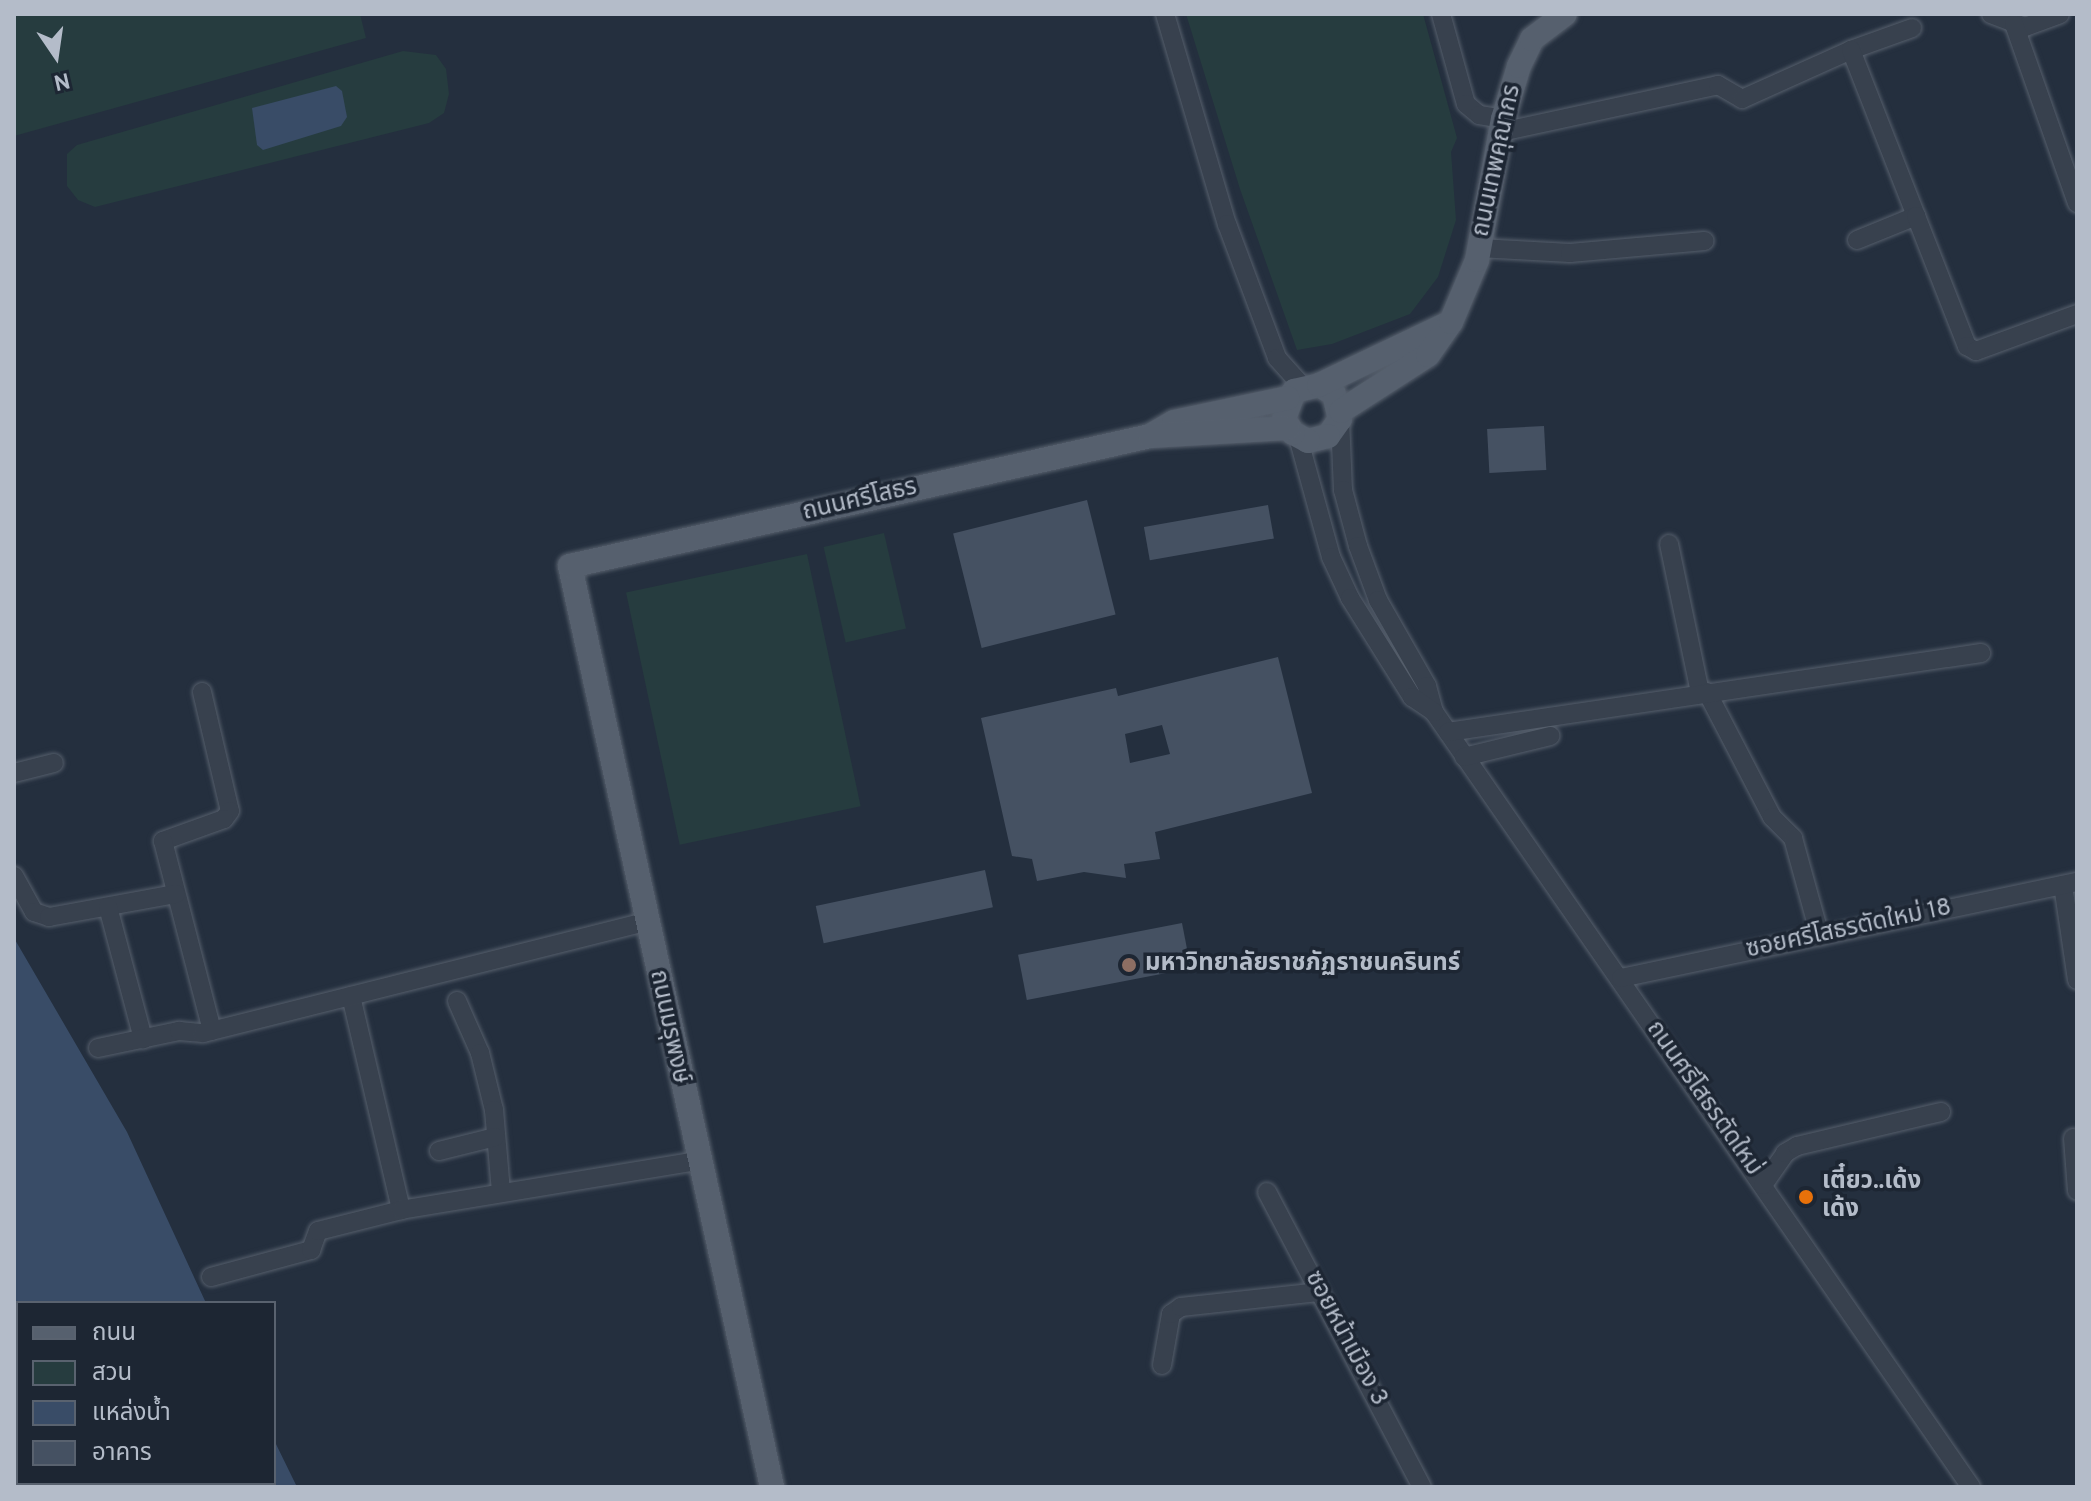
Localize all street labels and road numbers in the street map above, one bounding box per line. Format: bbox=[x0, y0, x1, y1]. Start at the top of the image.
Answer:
street label: ถนนเทพคุณากร bbox=[1468, 82, 1528, 240]
street label: ถนนศรีโสธร bbox=[800, 474, 920, 528]
street label: ซอยศรีโสธรตัดใหม่ 18 bbox=[1744, 894, 1954, 966]
street label: ถนนมรุพงษ์ bbox=[642, 968, 694, 1086]
street label: ถนนศรีโสธรตัดใหม่ bbox=[1639, 1016, 1767, 1182]
street label: ซอยหน้าเมือง 3 bbox=[1297, 1267, 1393, 1411]

